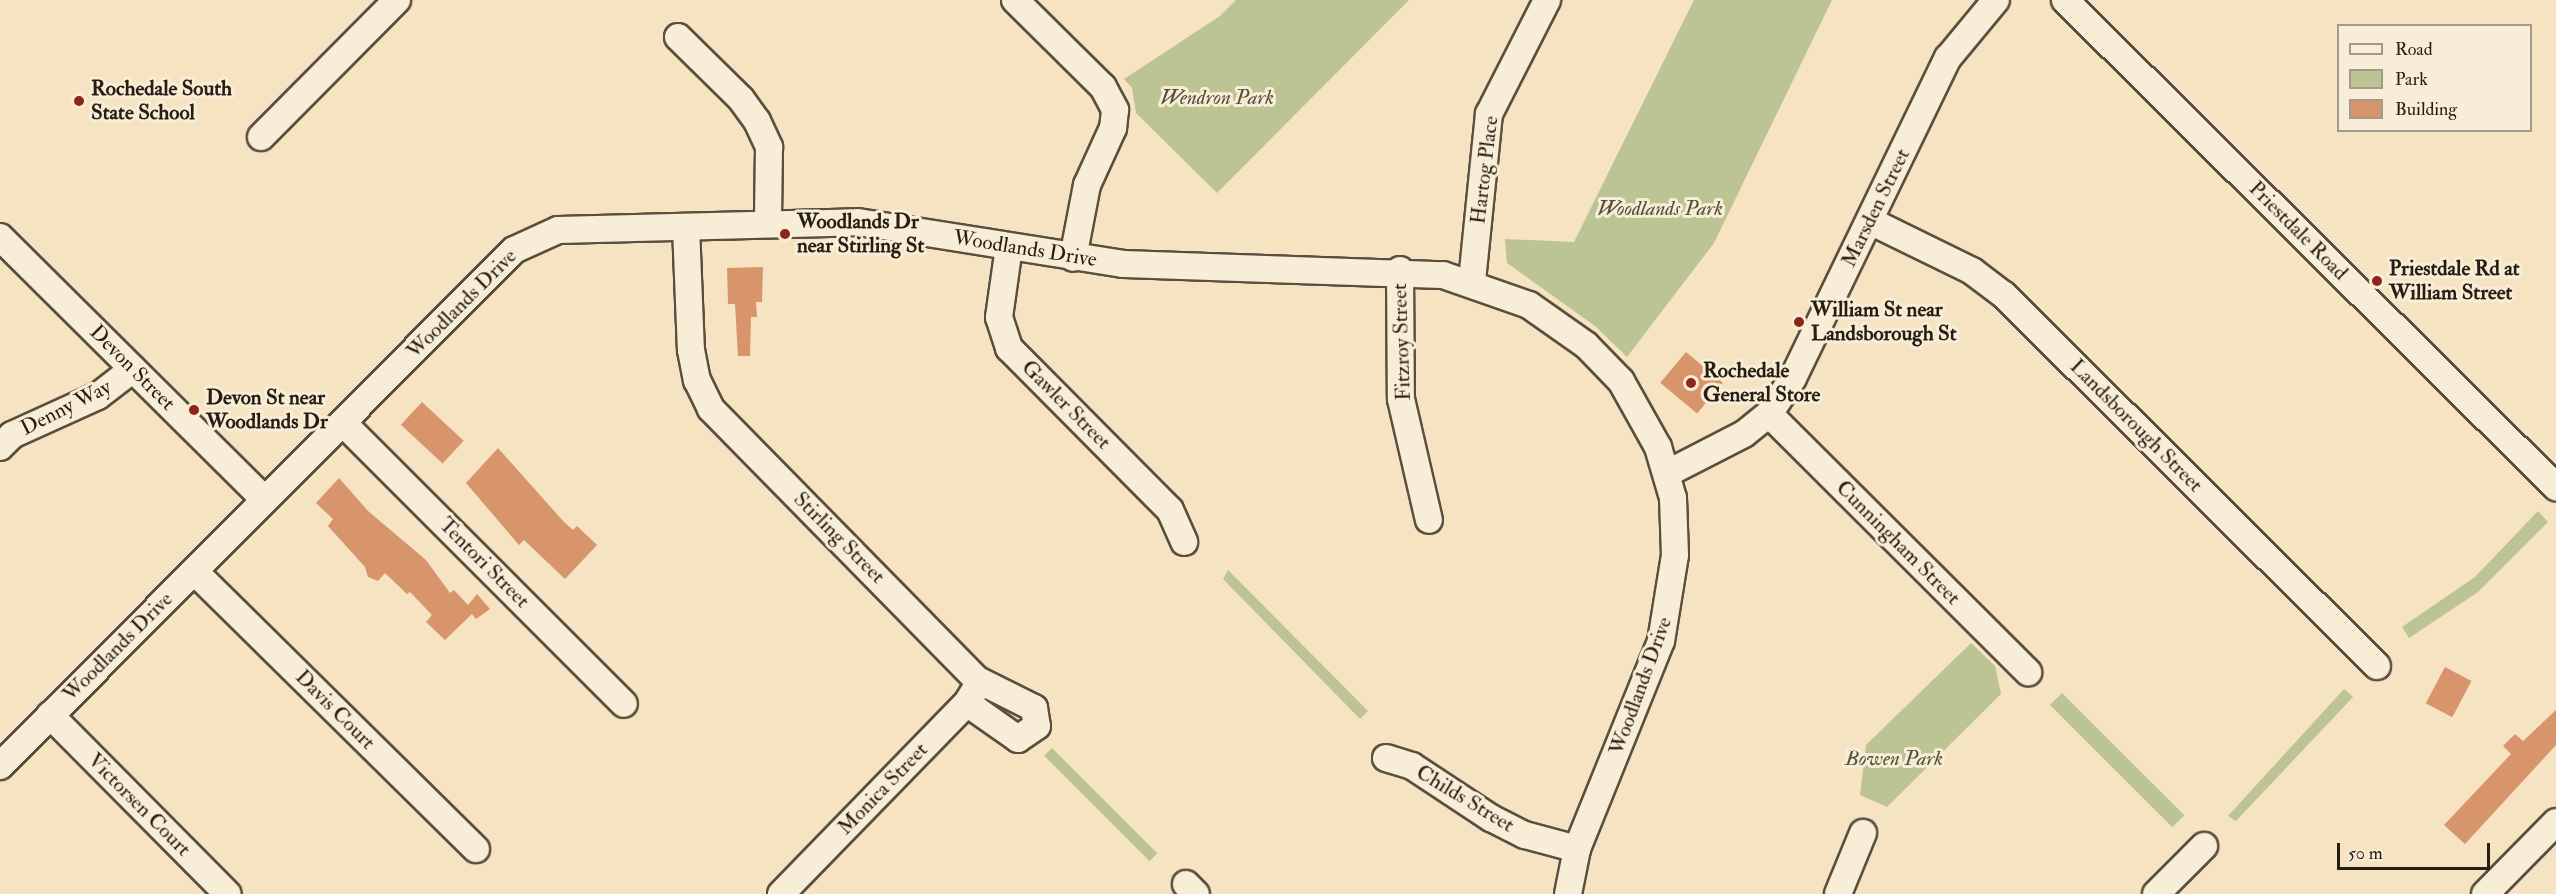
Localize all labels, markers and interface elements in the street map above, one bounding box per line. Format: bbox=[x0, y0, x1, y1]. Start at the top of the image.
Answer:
legend bbox=[2337, 24, 2532, 132]
text: Road bbox=[2395, 38, 2433, 61]
text: Park bbox=[2395, 68, 2428, 91]
place label: Rochedale South State School bbox=[91, 76, 232, 126]
park label: Wendron Park bbox=[1160, 85, 1274, 111]
marker: Rochedale South State School bbox=[72, 94, 86, 108]
text: Building bbox=[2395, 98, 2457, 121]
street label: Hartog Place bbox=[1466, 114, 1504, 226]
street label: Marsden Street bbox=[1836, 145, 1916, 271]
street label: Priestdale Road bbox=[2243, 176, 2353, 286]
park label: Woodlands Park bbox=[1597, 196, 1723, 222]
place label: Woodlands Dr near Stirling St bbox=[797, 209, 924, 259]
street label: Woodlands Drive bbox=[951, 225, 1099, 273]
marker: Woodlands Dr near Stirling St bbox=[778, 227, 792, 241]
street label: Woodlands Drive bbox=[402, 244, 522, 364]
place label: Priestdale Rd at William Street bbox=[2389, 256, 2520, 306]
marker: Priestdale Rd at William Street bbox=[2370, 274, 2384, 288]
street label: Fitzroy Street bbox=[1387, 283, 1417, 401]
place label: William St near Landsborough St bbox=[1811, 297, 1957, 347]
marker: William St near Landsborough St bbox=[1792, 315, 1806, 329]
street label: Devon Street bbox=[84, 320, 180, 416]
street label: Landsborough Street bbox=[2064, 354, 2208, 498]
street label: Gawler Street bbox=[1016, 355, 1116, 455]
place label: Rochedale General Store bbox=[1703, 358, 1820, 408]
street label: Denny Way bbox=[17, 374, 115, 442]
marker: Rochedale General Store bbox=[1684, 376, 1698, 390]
place label: Devon St near Woodlands Dr bbox=[206, 385, 328, 435]
marker: Devon St near Woodlands Dr bbox=[187, 403, 201, 417]
street label: Cunningham Street bbox=[1831, 476, 1965, 610]
street label: Stirling Street bbox=[788, 487, 890, 589]
street label: Tentori Street bbox=[433, 512, 535, 614]
street label: Woodlands Drive bbox=[58, 587, 178, 707]
street label: Woodlands Drive bbox=[1604, 614, 1678, 758]
street label: Davis Court bbox=[290, 665, 380, 755]
street label: Monica Street bbox=[833, 738, 933, 840]
park label: Bowen Park bbox=[1845, 746, 1943, 772]
street label: Victorsen Court bbox=[82, 748, 196, 862]
street label: Childs Street bbox=[1411, 760, 1519, 838]
scale bar bbox=[2340, 831, 2493, 869]
text: 50 m bbox=[2348, 842, 2383, 865]

